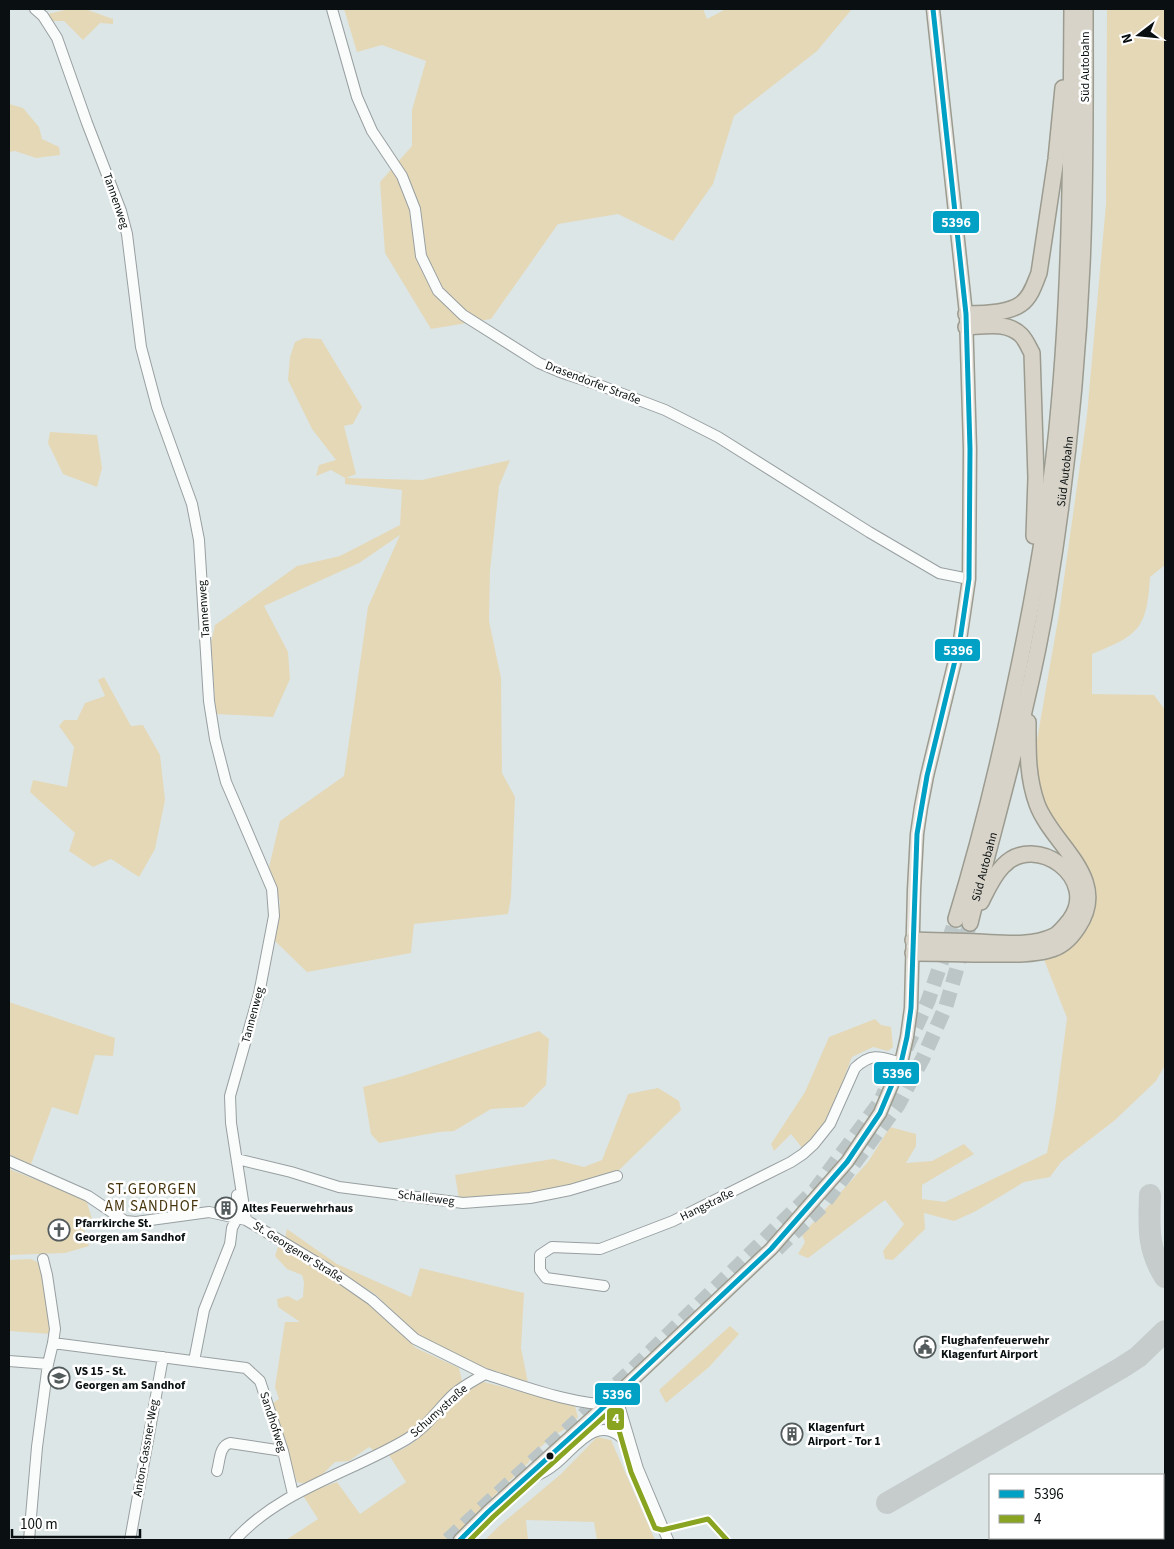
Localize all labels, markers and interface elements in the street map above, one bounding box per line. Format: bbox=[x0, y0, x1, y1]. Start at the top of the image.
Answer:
north arrow bbox=[1114, 10, 1164, 60]
text: N bbox=[1117, 31, 1138, 46]
street label: Süd Autobahn bbox=[1077, 32, 1094, 102]
street label: Tannenweg bbox=[99, 171, 133, 231]
line badge: 5396 bbox=[932, 210, 980, 234]
text: 5396 bbox=[941, 213, 971, 233]
street label: Drasendorfer Straße bbox=[543, 357, 643, 409]
street label: Süd Autobahn bbox=[1052, 435, 1078, 508]
street label: Tannenweg bbox=[194, 580, 214, 638]
line badge: 5396 bbox=[934, 638, 981, 662]
text: 5396 bbox=[943, 641, 973, 661]
street label: Süd Autobahn bbox=[967, 830, 1001, 903]
street label: Tannenweg bbox=[237, 985, 269, 1045]
line badge: 5396 bbox=[873, 1061, 920, 1085]
text: 5396 bbox=[882, 1064, 912, 1084]
district label: ST.GEORGEN AM SANDHOF bbox=[105, 1179, 199, 1217]
street label: Hangstraße bbox=[677, 1185, 737, 1225]
street label: Schalleweg bbox=[397, 1186, 455, 1210]
building icon: Altes Feuerwehrhaus bbox=[214, 1196, 238, 1220]
place label: Altes Feuerwehrhaus bbox=[241, 1200, 353, 1217]
place label: Pfarrkirche St. Georgen am Sandhof bbox=[75, 1215, 186, 1246]
street label: St. Georgener Straße bbox=[250, 1217, 346, 1287]
church icon: Pfarrkirche St. Georgen am Sandhof bbox=[47, 1218, 71, 1242]
place label: Flughafenfeuerwehr Klagenfurt Airport bbox=[941, 1332, 1050, 1363]
public building icon: Flughafenfeuerwehr Klagenfurt Airport bbox=[913, 1335, 937, 1359]
place label: VS 15 - St. Georgen am Sandhof bbox=[74, 1363, 186, 1394]
school or university icon: VS 15 - St. Georgen am Sandhof bbox=[47, 1366, 71, 1390]
street label: Schumystraße bbox=[407, 1381, 472, 1441]
line badge: 5396 bbox=[594, 1382, 641, 1406]
text: 5396 bbox=[602, 1385, 632, 1405]
street label: Sandhofweg bbox=[255, 1390, 291, 1454]
street label: Anton-Gassner-Weg bbox=[129, 1398, 163, 1498]
line badge: 4 bbox=[606, 1407, 625, 1431]
text: 4 bbox=[612, 1409, 620, 1429]
place label: Klagenfurt Airport - Tor 1 bbox=[807, 1419, 881, 1450]
building icon: Klagenfurt Airport - Tor 1 bbox=[780, 1422, 804, 1446]
unlabelled marker bbox=[545, 1451, 555, 1461]
legend bbox=[989, 1474, 1164, 1539]
text: 5396 bbox=[1034, 1484, 1064, 1505]
scale bar bbox=[12, 1506, 140, 1538]
text: 4 bbox=[1034, 1509, 1042, 1530]
text: 100 m bbox=[20, 1514, 58, 1535]

